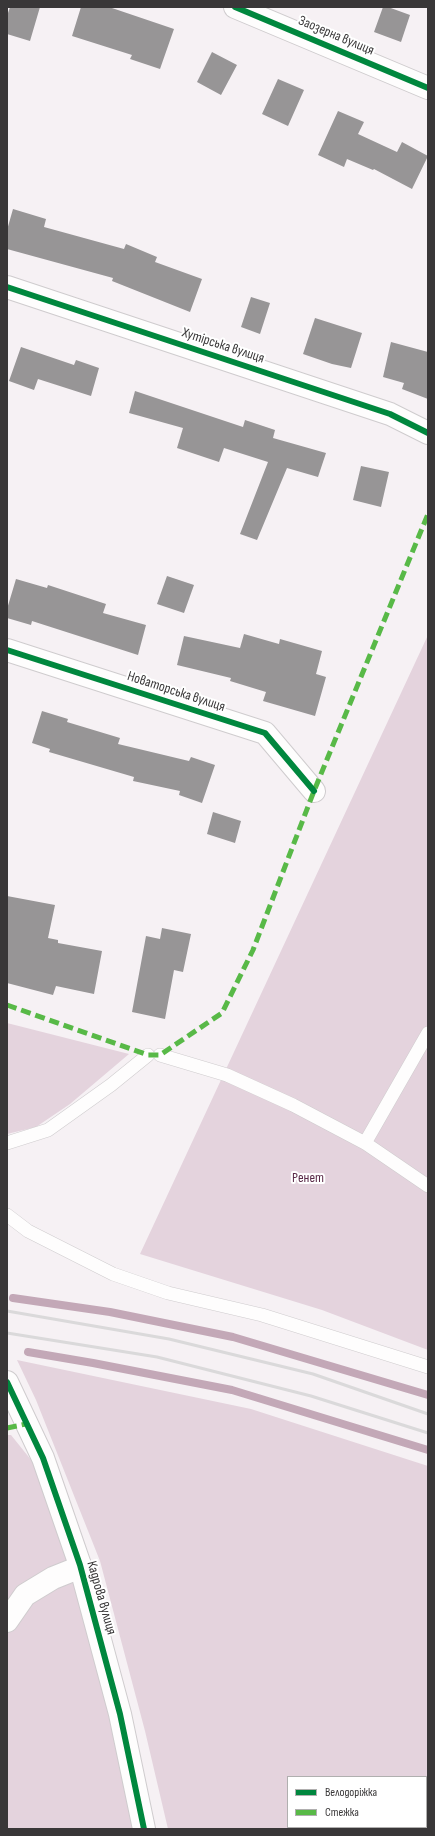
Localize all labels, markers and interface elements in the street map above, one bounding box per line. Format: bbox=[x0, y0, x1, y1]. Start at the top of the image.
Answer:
street label: Заозерна вулиця bbox=[296, 13, 376, 59]
street label: Хутірська вулиця bbox=[180, 325, 266, 367]
street label: Новаторська вулиця bbox=[125, 668, 227, 716]
park label: Ренет bbox=[292, 1170, 324, 1186]
street label: Кадрова вулиця bbox=[82, 1559, 120, 1637]
legend bbox=[287, 1776, 427, 1828]
text: Велодоріжка bbox=[325, 1785, 377, 1800]
text: Стежка bbox=[325, 1805, 359, 1820]

